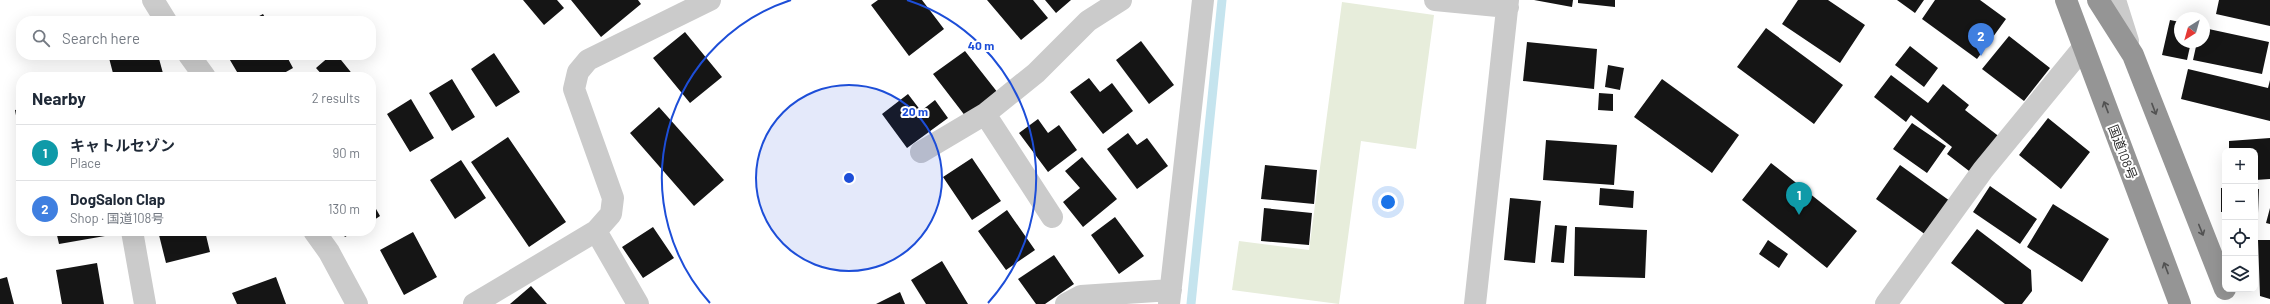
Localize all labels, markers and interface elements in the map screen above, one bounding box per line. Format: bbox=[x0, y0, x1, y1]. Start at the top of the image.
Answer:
north arrow bbox=[2174, 12, 2210, 48]
search box bbox=[16, 16, 376, 60]
pin: 2 bbox=[1968, 23, 1994, 56]
icon: search bbox=[30, 27, 52, 49]
text: Search here bbox=[62, 29, 140, 47]
text: 40 m bbox=[968, 38, 994, 52]
text: Nearby bbox=[32, 88, 86, 108]
text: 2 results bbox=[312, 90, 360, 106]
one-way arrow bbox=[2101, 101, 2109, 113]
one-way arrow bbox=[2150, 102, 2158, 114]
text: 20 m bbox=[902, 104, 928, 118]
street label: 国道108号 bbox=[2105, 122, 2141, 182]
text: キャトルセゾン bbox=[70, 136, 175, 154]
text: 1 bbox=[43, 145, 47, 161]
text: 90 m bbox=[333, 145, 360, 161]
map controls bbox=[2222, 148, 2258, 292]
button: + bbox=[2222, 148, 2258, 184]
text: Place bbox=[70, 155, 101, 171]
centre of rings bbox=[842, 171, 856, 185]
pin: 1 bbox=[1786, 182, 1812, 215]
button: − bbox=[2222, 184, 2258, 220]
text: DogSalon Clap bbox=[70, 190, 165, 208]
your location bbox=[1378, 192, 1398, 212]
text: 2 bbox=[41, 201, 49, 217]
text: 130 m bbox=[328, 201, 360, 217]
text: Shop · 国道108号 bbox=[70, 210, 164, 226]
button: locate bbox=[2222, 220, 2258, 256]
one-way arrow bbox=[2198, 223, 2205, 235]
button: layers bbox=[2222, 256, 2258, 292]
one-way arrow bbox=[2162, 262, 2170, 274]

